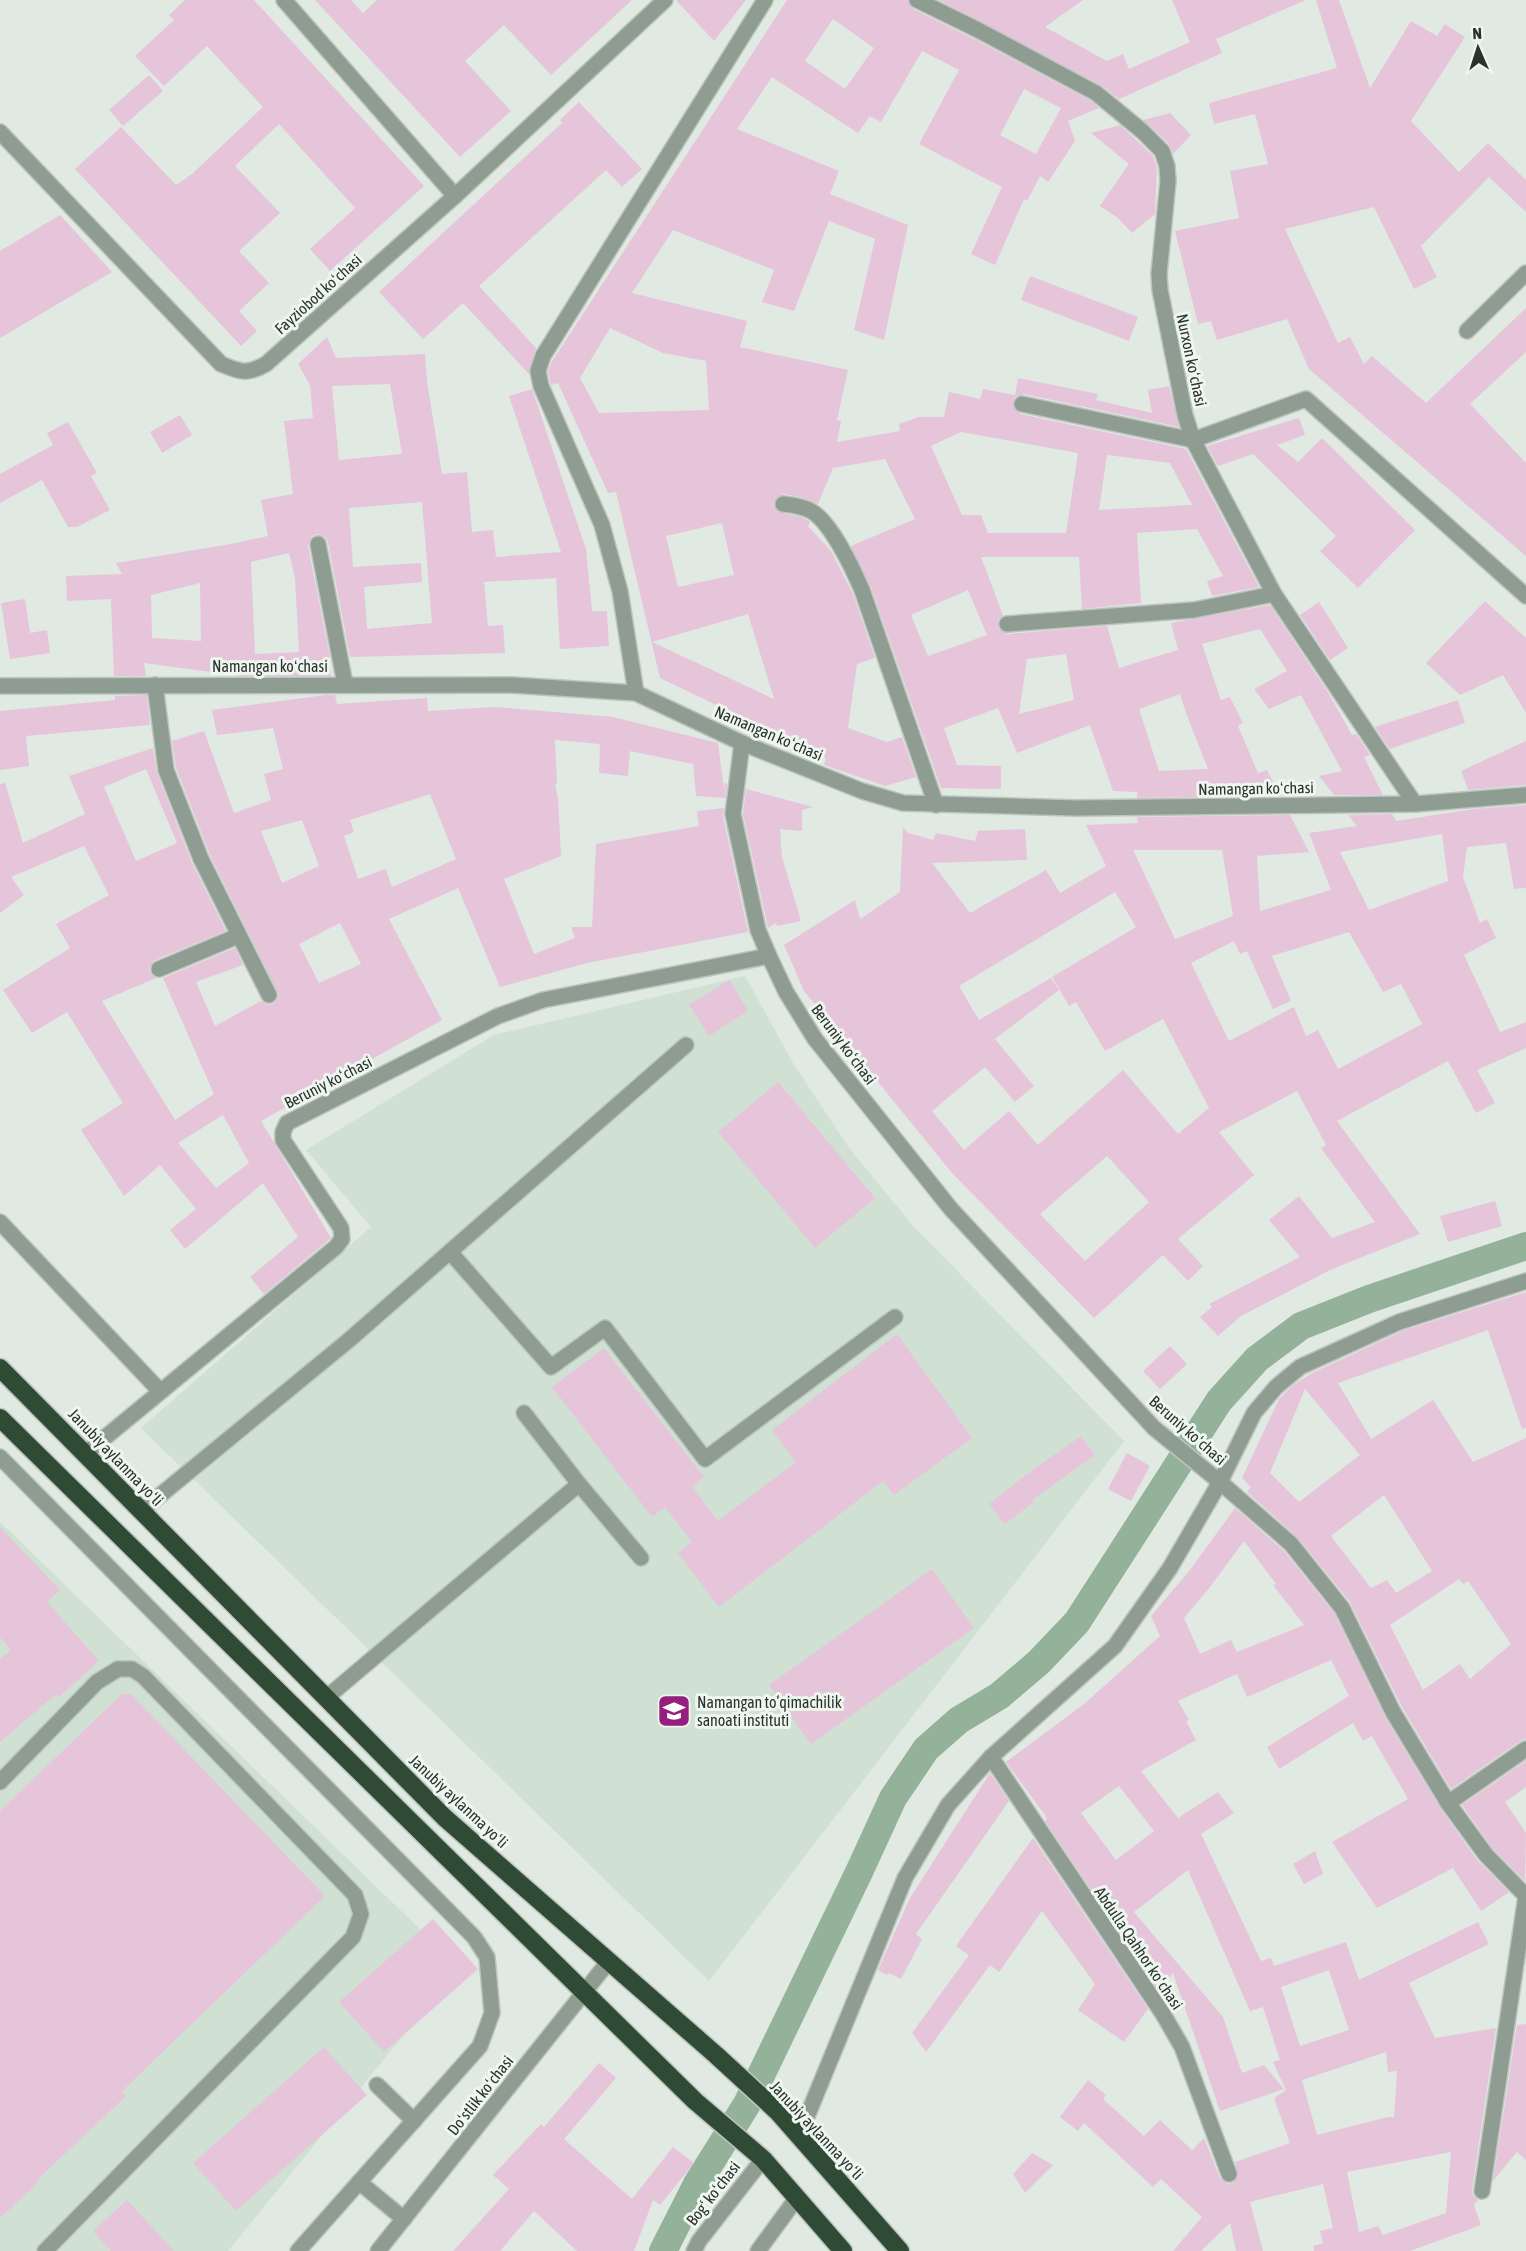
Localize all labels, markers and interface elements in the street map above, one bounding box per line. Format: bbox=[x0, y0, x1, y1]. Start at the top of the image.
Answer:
north arrow bbox=[1448, 18, 1508, 78]
text: N bbox=[1472, 24, 1482, 42]
street label: Fayziobod koʻchasi bbox=[271, 250, 366, 338]
street label: Nurxon koʻchasi bbox=[1173, 312, 1211, 408]
street label: Namangan koʻchasi bbox=[212, 657, 328, 676]
street label: Namangan koʻchasi bbox=[712, 702, 826, 765]
street label: Namangan koʻchasi bbox=[1198, 778, 1314, 799]
street label: Beruniy koʻchasi bbox=[807, 1000, 880, 1088]
street label: Beruniy koʻchasi bbox=[281, 1052, 375, 1113]
street label: Beruniy koʻchasi bbox=[1145, 1392, 1230, 1469]
street label: Janubiy aylanma yoʻli bbox=[64, 1405, 167, 1510]
school or university icon: Namangan to‘qimachilik sanoati instituti bbox=[656, 1693, 692, 1729]
place label: Namangan to‘qimachilik sanoati instituti bbox=[697, 1693, 842, 1729]
street label: Janubiy aylanma yoʻli bbox=[405, 1751, 512, 1852]
street label: Abdulla Qahhor koʻchasi bbox=[1091, 1883, 1187, 2013]
street label: Doʻstlik koʻchasi bbox=[443, 2052, 517, 2138]
street label: Janubiy aylanma yoʻli bbox=[766, 2077, 867, 2184]
street label: Bogʻ koʻchasi bbox=[683, 2158, 744, 2229]

